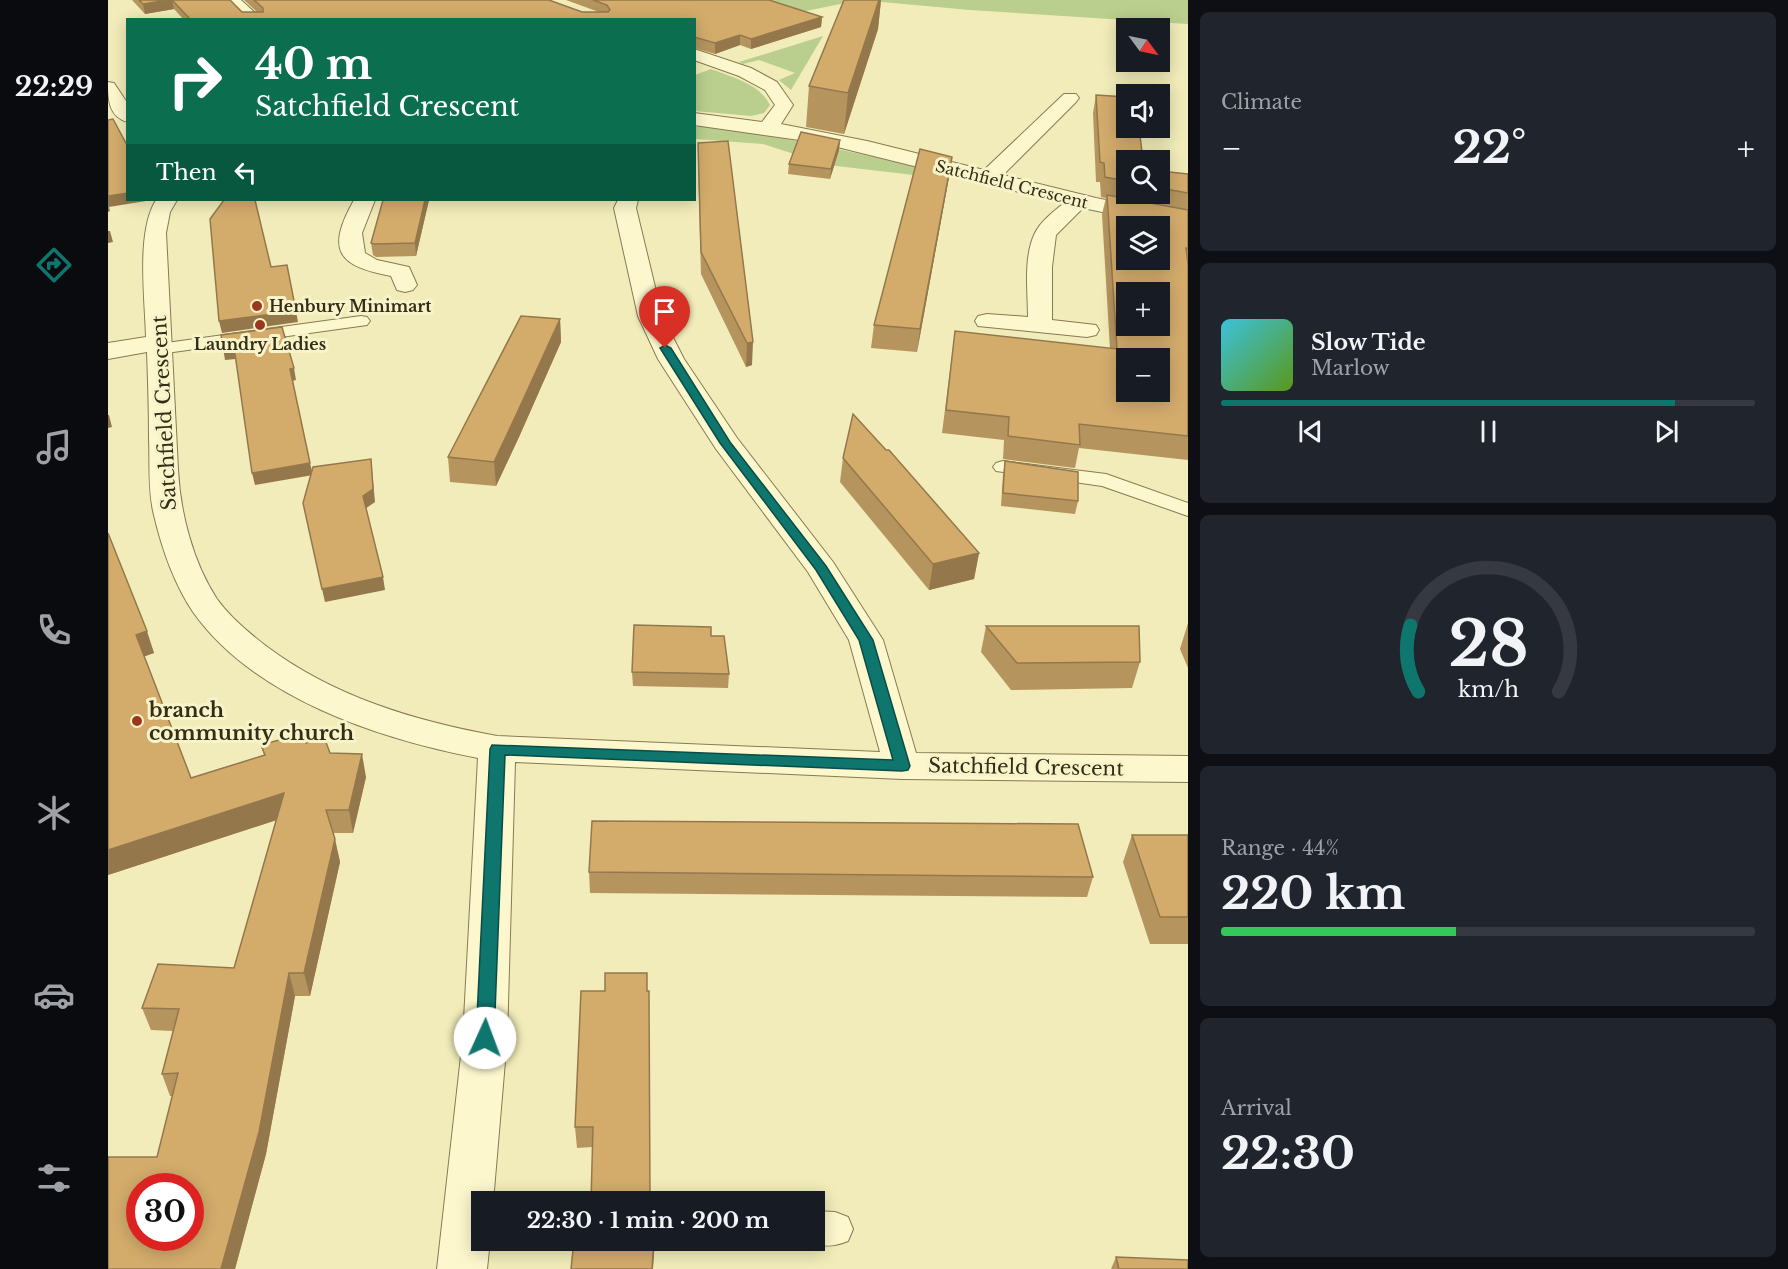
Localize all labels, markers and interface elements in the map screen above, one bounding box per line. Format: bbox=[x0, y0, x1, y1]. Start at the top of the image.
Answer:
north arrow bbox=[1116, 18, 1170, 72]
map controls bbox=[1116, 18, 1170, 402]
text: 40 m bbox=[255, 38, 372, 90]
icon: right bbox=[156, 42, 234, 120]
text: 22:29 bbox=[15, 70, 93, 103]
button: sound bbox=[1116, 84, 1170, 138]
text: Satchfield Crescent bbox=[255, 90, 519, 123]
text: Climate bbox=[1221, 90, 1302, 114]
text: 22° bbox=[1453, 119, 1526, 175]
text: − bbox=[1221, 128, 1242, 169]
text: + bbox=[1737, 128, 1755, 169]
button: search bbox=[1116, 150, 1170, 204]
street label: Satchfield Crescent bbox=[934, 155, 1090, 213]
icon: left bbox=[229, 156, 262, 189]
text: Then bbox=[156, 159, 217, 186]
button: layers bbox=[1116, 216, 1170, 270]
icon: directions bbox=[33, 244, 75, 286]
button: + bbox=[1116, 282, 1170, 336]
pin bbox=[639, 286, 690, 348]
icon: arrive bbox=[648, 295, 681, 328]
place label: Henbury Minimart bbox=[269, 296, 432, 316]
marker: Henbury Minimart bbox=[250, 299, 264, 313]
street label: Satchfield Crescent bbox=[147, 314, 181, 511]
marker: Laundry Ladies bbox=[253, 318, 267, 332]
text: Slow Tide bbox=[1311, 329, 1426, 356]
place label: Laundry Ladies bbox=[194, 334, 326, 354]
button: − bbox=[1116, 348, 1170, 402]
text: Marlow bbox=[1311, 356, 1390, 380]
icon: previous bbox=[1294, 415, 1327, 448]
icon: pause bbox=[1472, 415, 1505, 448]
icon: next bbox=[1650, 415, 1683, 448]
icon: music bbox=[33, 426, 75, 468]
text: 28 bbox=[1448, 605, 1528, 683]
icon: phone bbox=[33, 609, 75, 651]
text: km/h bbox=[1458, 676, 1519, 703]
place label: branch community church bbox=[148, 698, 355, 745]
marker: branch community church bbox=[130, 714, 144, 728]
street label: Satchfield Crescent bbox=[928, 753, 1124, 781]
icon: climate bbox=[33, 792, 75, 834]
text: Range · 44% bbox=[1221, 836, 1339, 860]
text: 220 km bbox=[1221, 865, 1405, 921]
icon: car bbox=[33, 974, 75, 1016]
position arrow bbox=[453, 1006, 517, 1070]
text: Arrival bbox=[1221, 1096, 1292, 1120]
text: 22:30 bbox=[1221, 1125, 1355, 1181]
icon: filters bbox=[33, 1157, 75, 1199]
speed limit sign: 30 bbox=[126, 1173, 204, 1251]
text: 22:30 · 1 min · 200 m bbox=[527, 1207, 769, 1234]

